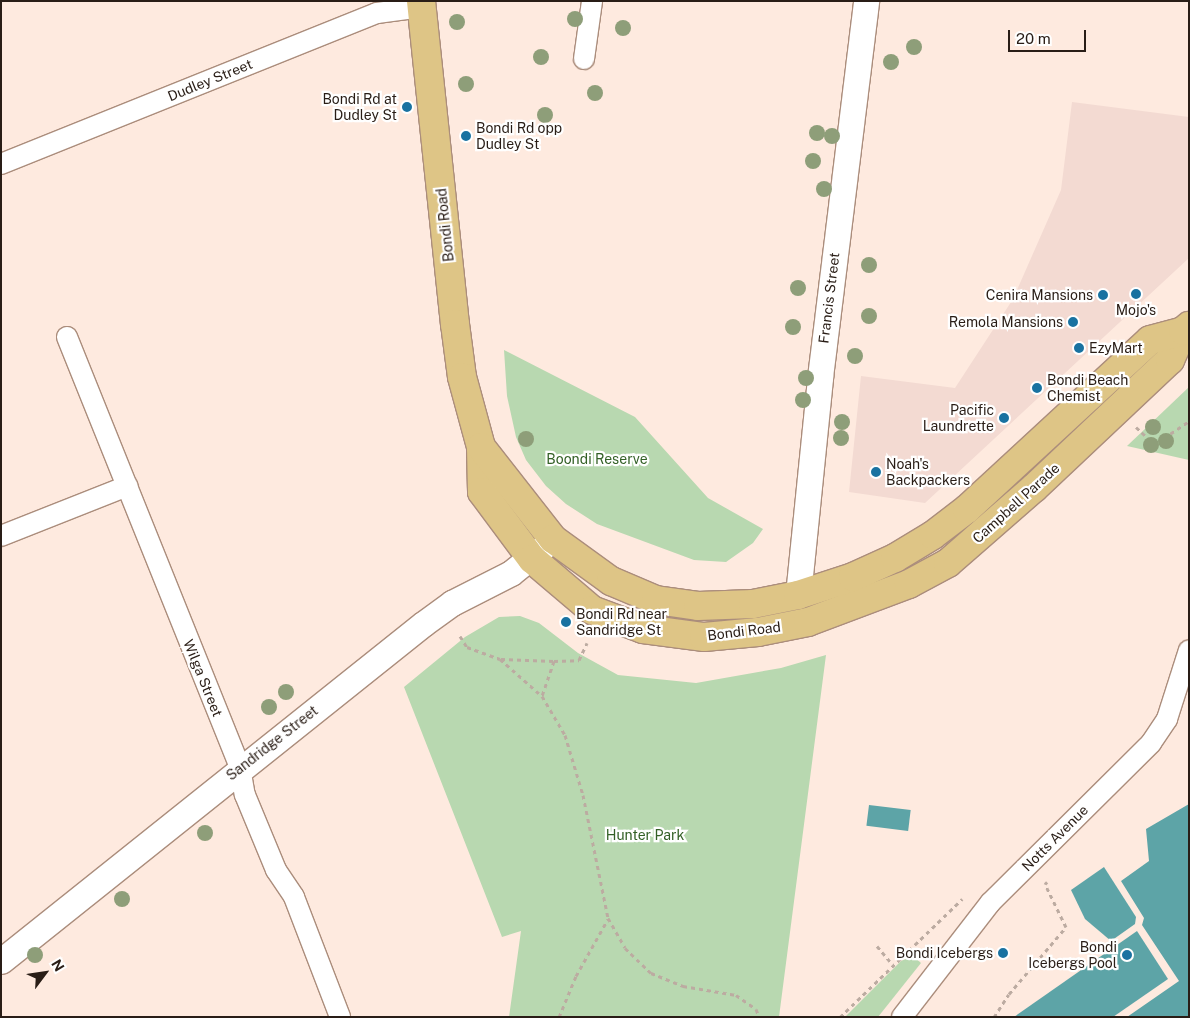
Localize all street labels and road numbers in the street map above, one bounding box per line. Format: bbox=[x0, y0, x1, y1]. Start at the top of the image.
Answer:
street label: Dudley Street bbox=[165, 55, 255, 105]
street label: Bondi Road bbox=[433, 187, 457, 263]
street label: Francis Street bbox=[815, 251, 843, 345]
street label: Campbell Parade bbox=[969, 459, 1063, 547]
street label: Bondi Road bbox=[706, 618, 782, 644]
street label: Wilga Street bbox=[180, 637, 226, 719]
street label: Sandridge Street bbox=[223, 702, 321, 784]
street label: Notts Avenue bbox=[1018, 801, 1092, 875]

